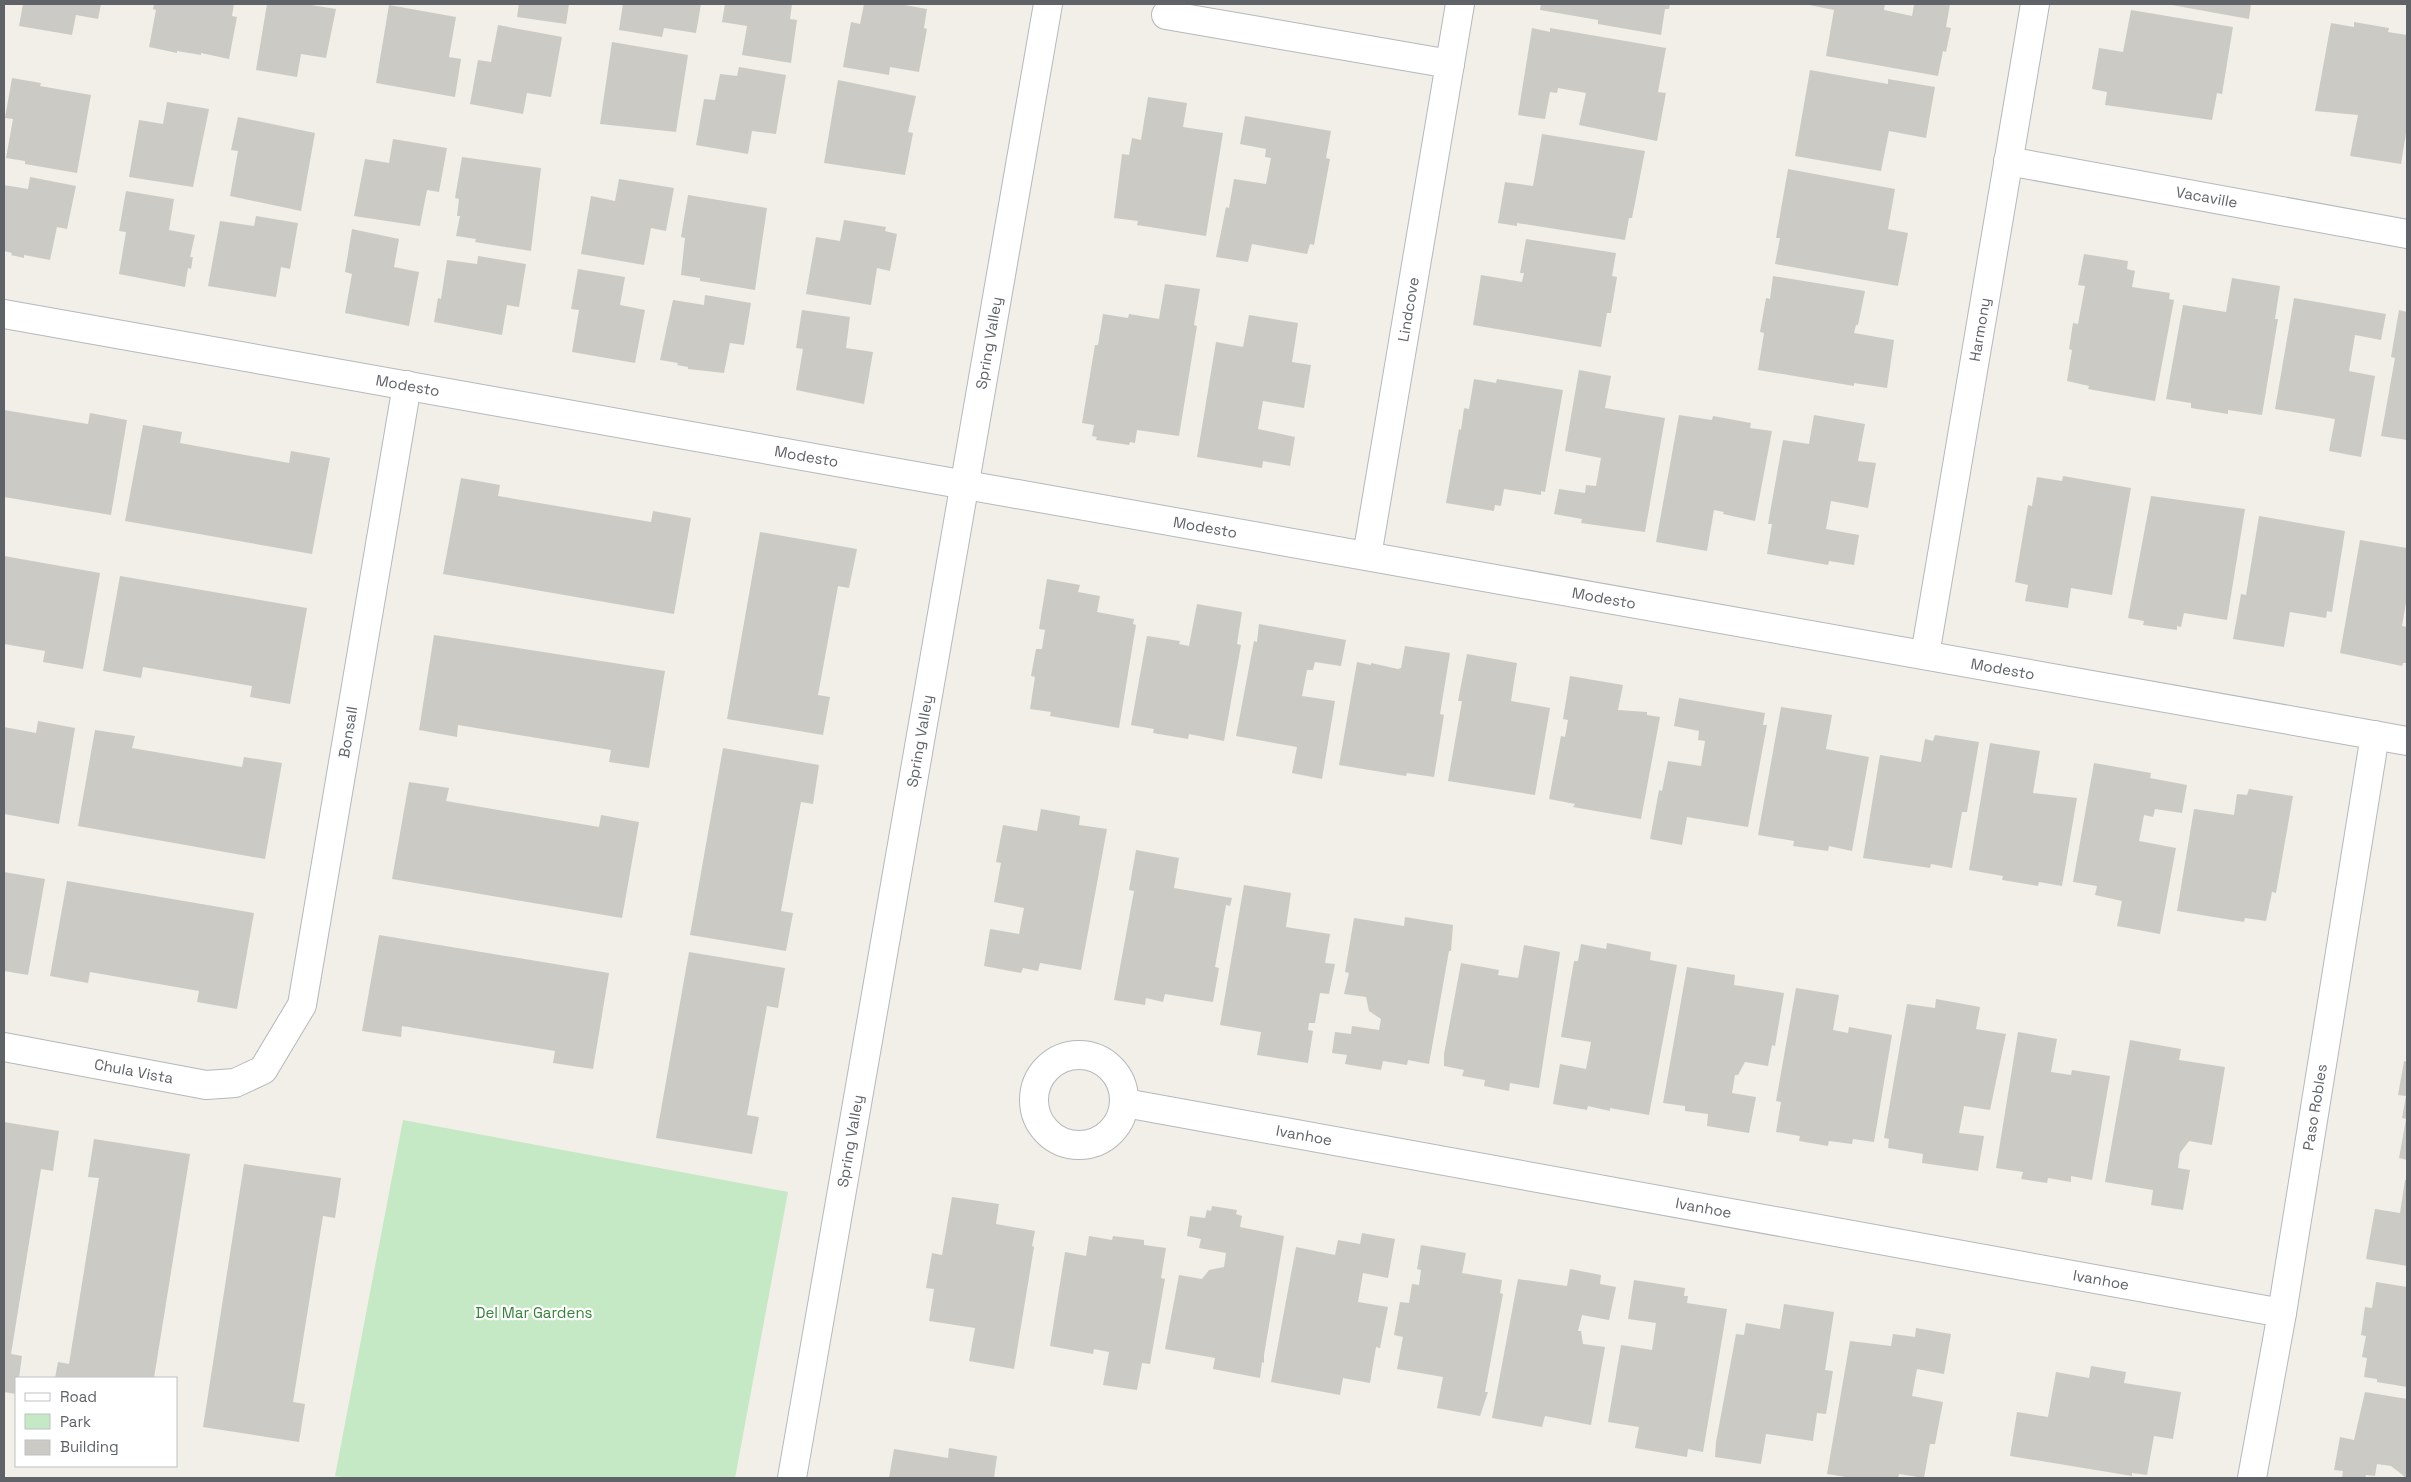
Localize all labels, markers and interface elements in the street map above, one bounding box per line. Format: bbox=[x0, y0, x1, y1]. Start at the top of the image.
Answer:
street label: Vacaville bbox=[2174, 182, 2239, 212]
street label: Lindcove bbox=[1393, 275, 1423, 343]
street label: Spring Valley bbox=[971, 295, 1006, 391]
street label: Harmony bbox=[1965, 296, 1994, 363]
street label: Modesto bbox=[374, 370, 441, 400]
street label: Modesto bbox=[773, 441, 840, 471]
street label: Modesto bbox=[1172, 512, 1239, 542]
street label: Modesto bbox=[1571, 583, 1637, 613]
street label: Modesto bbox=[1969, 654, 2036, 684]
street label: Spring Valley bbox=[902, 693, 937, 789]
street label: Bonsall bbox=[334, 705, 361, 759]
street label: Chula Vista bbox=[93, 1054, 175, 1088]
street label: Paso Robles bbox=[2298, 1063, 2331, 1152]
street label: Spring Valley bbox=[833, 1093, 867, 1189]
street label: Ivanhoe bbox=[1275, 1121, 1334, 1149]
street label: Ivanhoe bbox=[1674, 1193, 1733, 1222]
street label: Ivanhoe bbox=[2072, 1265, 2131, 1294]
park label: Del Mar Gardens bbox=[475, 1303, 593, 1322]
legend bbox=[15, 1377, 178, 1467]
text: Road bbox=[60, 1387, 97, 1406]
text: Park bbox=[60, 1412, 91, 1431]
text: Building bbox=[60, 1437, 119, 1456]

